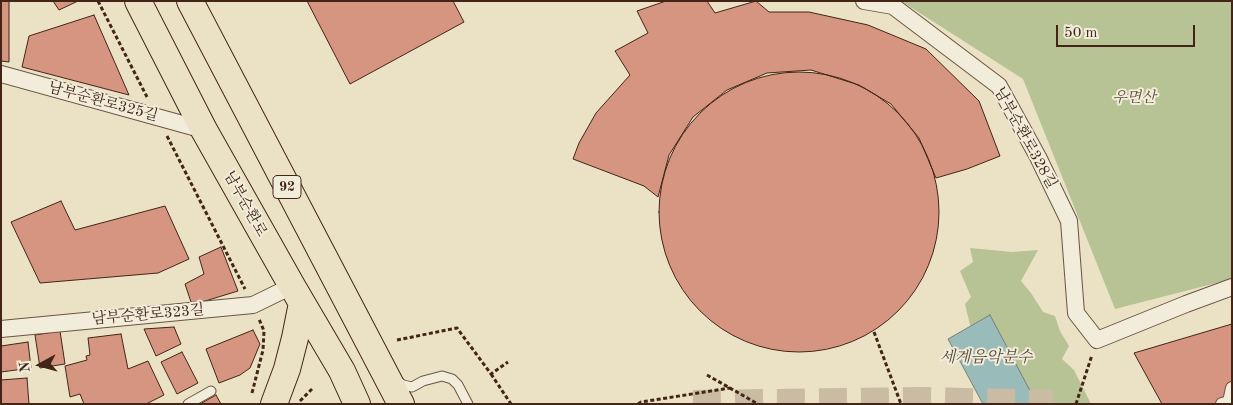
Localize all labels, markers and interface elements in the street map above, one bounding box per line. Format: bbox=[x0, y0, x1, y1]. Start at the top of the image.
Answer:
scale bar bbox=[1058, 15, 1197, 47]
text: 50 m bbox=[1064, 26, 1098, 41]
street label: 남부순환로325길 bbox=[46, 79, 160, 125]
street label: 남부순환로328길 bbox=[990, 84, 1060, 192]
park label: 우면산 bbox=[1112, 89, 1156, 107]
street label: 남부순환로 bbox=[220, 168, 270, 240]
road number: 92 bbox=[273, 176, 301, 198]
street label: 남부순환로323길 bbox=[91, 301, 205, 329]
north arrow bbox=[15, 340, 65, 390]
water label: 세계음악분수 bbox=[940, 348, 1032, 368]
text: N bbox=[18, 361, 33, 373]

